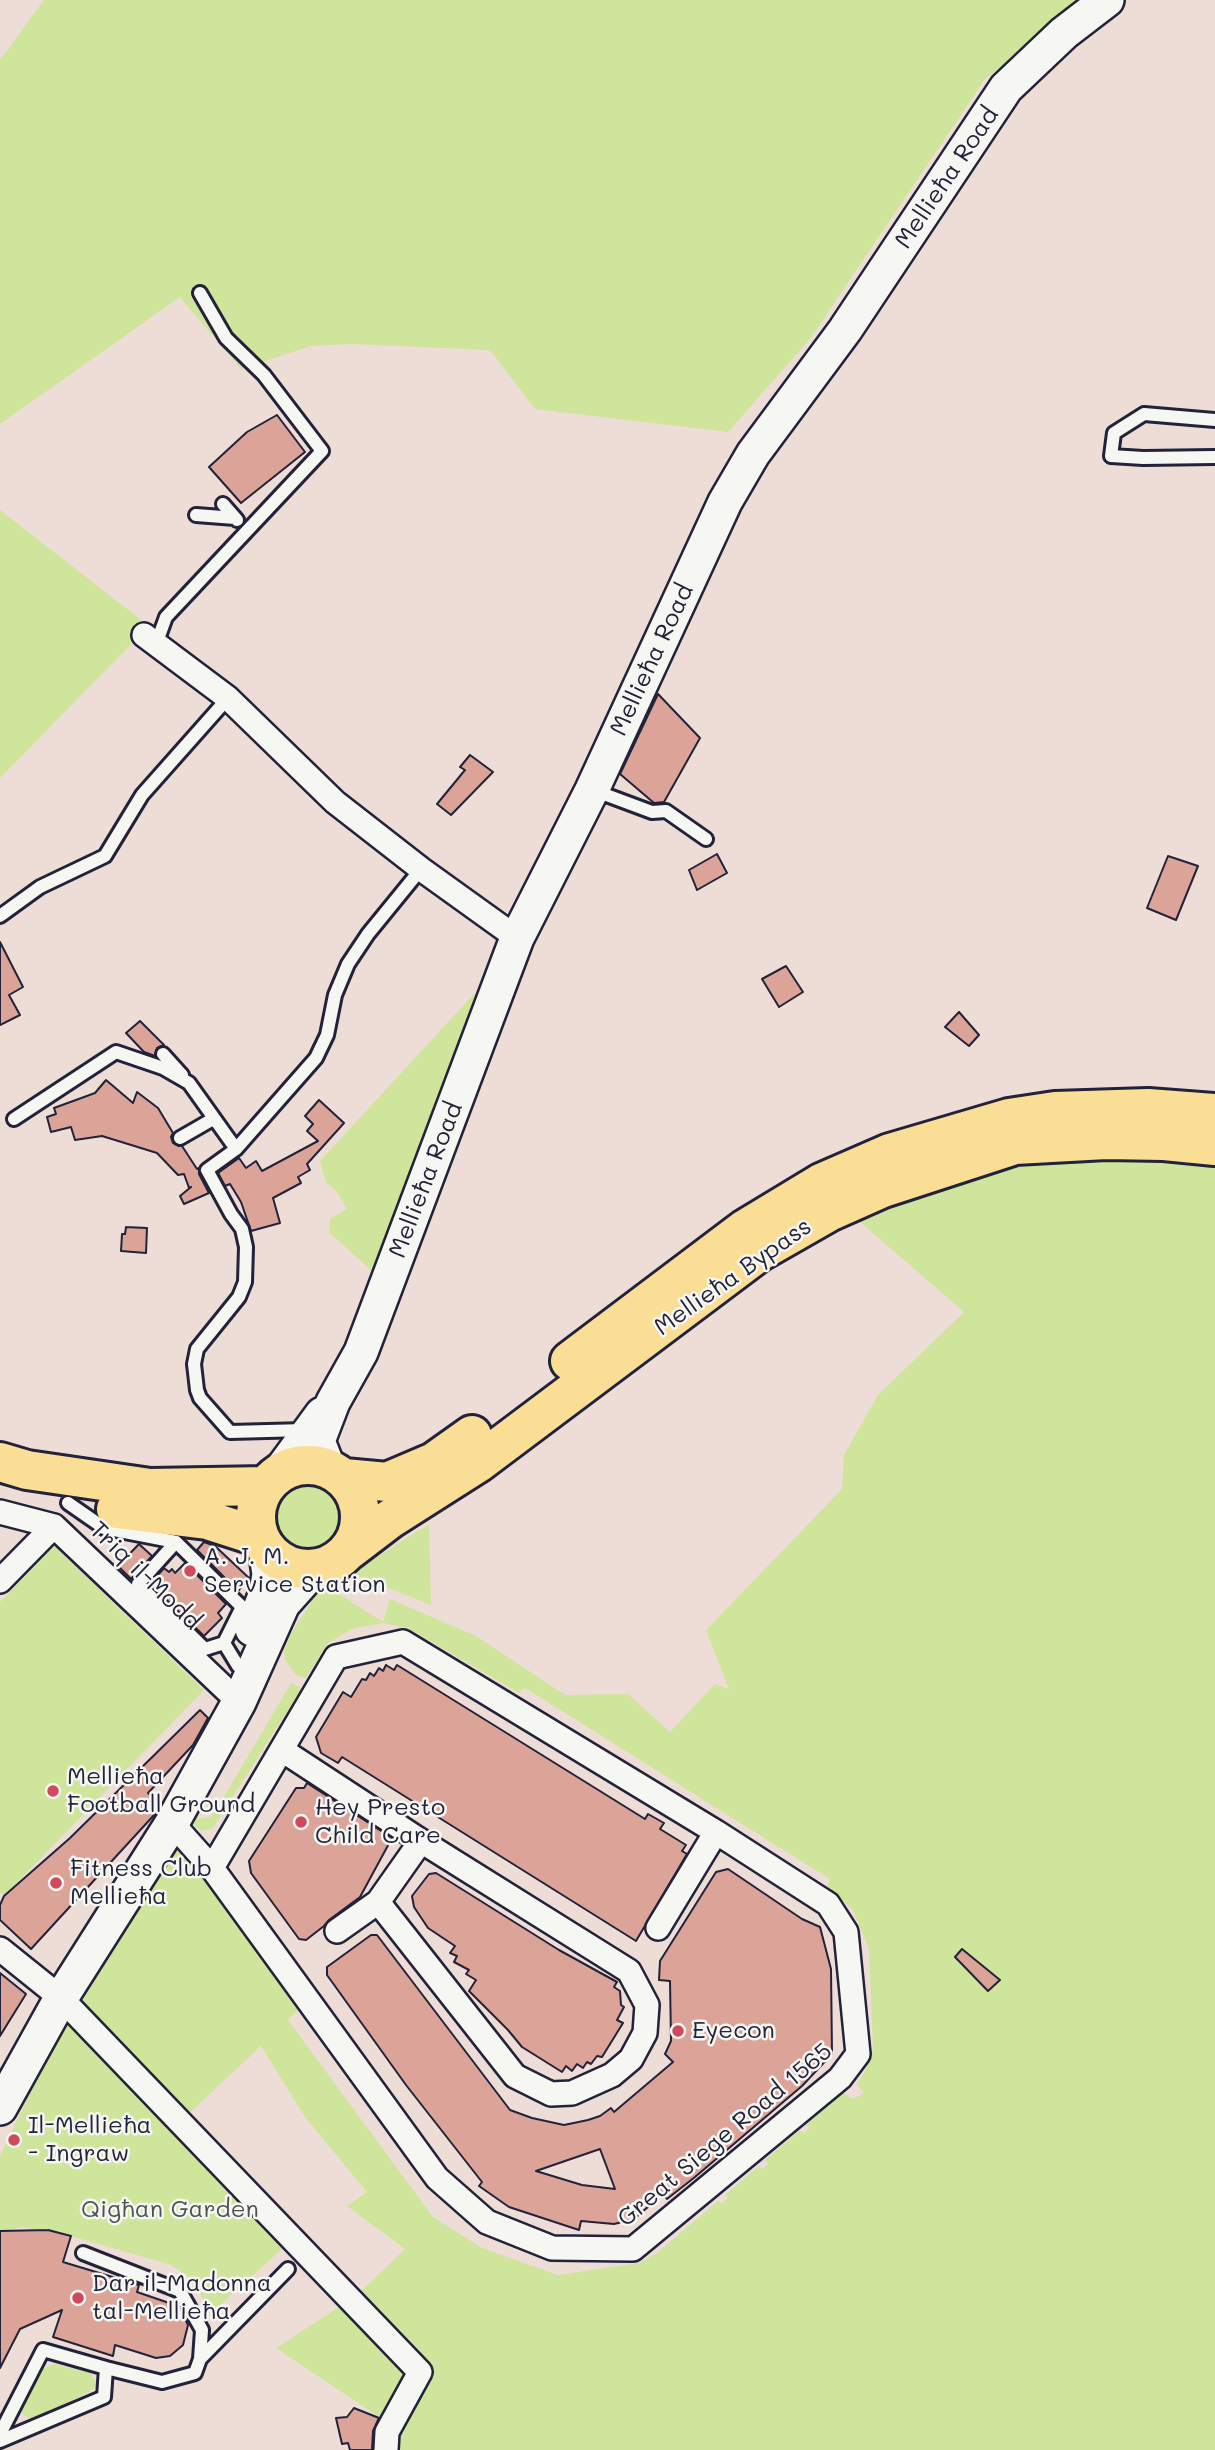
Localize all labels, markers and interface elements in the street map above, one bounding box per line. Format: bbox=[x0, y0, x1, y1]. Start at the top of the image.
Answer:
street label: Mellieħa Road bbox=[889, 102, 1005, 254]
street label: Mellieħa Road bbox=[604, 579, 700, 741]
street label: Mellieħa Road bbox=[383, 1098, 469, 1262]
street label: Mellieħa Bypass bbox=[649, 1212, 817, 1342]
street label: Triq il-Modd bbox=[84, 1516, 206, 1636]
place label: A. J. M. Service Station bbox=[204, 1543, 386, 1599]
marker: A. J. M. Service Station bbox=[182, 1563, 198, 1579]
place label: Mellieħa Football Ground bbox=[67, 1763, 255, 1819]
marker: Mellieħa Football Ground bbox=[45, 1783, 61, 1799]
place label: Hey Presto Child Care bbox=[315, 1794, 445, 1850]
marker: Hey Presto Child Care bbox=[293, 1814, 309, 1830]
place label: Fitness Club Mellieħa bbox=[70, 1855, 212, 1911]
marker: Fitness Club Mellieħa bbox=[48, 1875, 64, 1891]
place label: Eyecon bbox=[692, 2017, 775, 2045]
marker: Eyecon bbox=[670, 2023, 686, 2039]
street label: Great Siege Road 1565 bbox=[612, 2037, 838, 2233]
place label: Il-Mellieħa - Ingraw bbox=[28, 2112, 152, 2168]
marker: Il-Mellieħa - Ingraw bbox=[6, 2132, 22, 2148]
park label: Qigħan Garden bbox=[81, 2196, 259, 2224]
place label: Dar il-Madonna tal-Mellieħa bbox=[92, 2270, 272, 2326]
marker: Dar il-Madonna tal-Mellieħa bbox=[70, 2290, 86, 2306]

